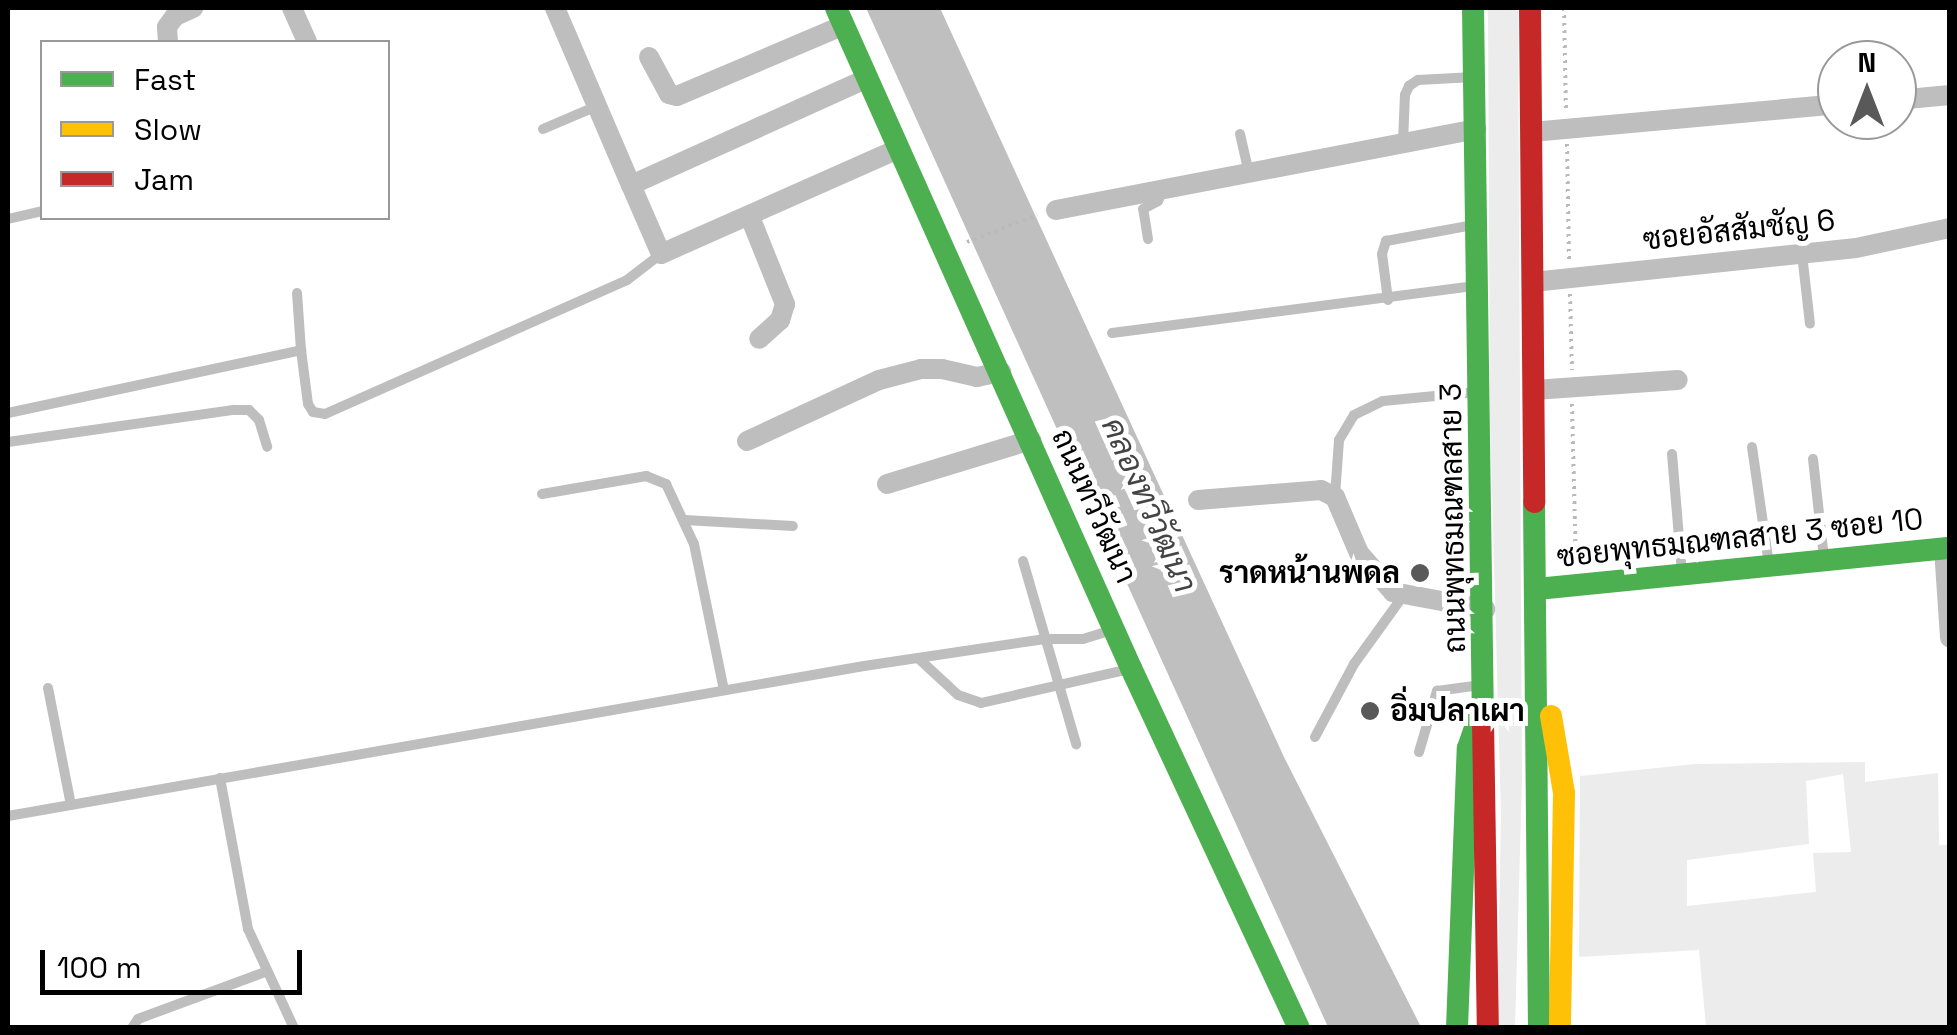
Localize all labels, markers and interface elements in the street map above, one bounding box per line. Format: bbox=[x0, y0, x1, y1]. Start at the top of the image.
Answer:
legend bbox=[40, 40, 390, 220]
north arrow bbox=[1817, 40, 1917, 140]
text: N bbox=[1858, 44, 1876, 80]
text: Fast bbox=[134, 60, 196, 99]
text: Slow bbox=[134, 110, 202, 149]
text: Jam bbox=[134, 160, 194, 199]
street label: ซอยอัสสัมชัญ 6 bbox=[1641, 202, 1837, 258]
street label: ถนนพุทธมณฑลสาย 3 bbox=[1433, 383, 1473, 653]
water label: คลองทวีวัฒนา bbox=[1093, 412, 1205, 598]
street label: ถนนทวีวัฒนา bbox=[1044, 423, 1144, 589]
street label: ซอยพุทธมณฑลสาย 3 ซอย 10 bbox=[1555, 501, 1925, 575]
place label: ราดหน้านพดล bbox=[1219, 555, 1400, 591]
marker: ราดหน้านพดล bbox=[1409, 562, 1431, 584]
place label: อิ่มปลาเผา bbox=[1390, 693, 1525, 729]
marker: อิ่มปลาเผา bbox=[1359, 700, 1381, 722]
scale bar bbox=[45, 930, 308, 992]
text: 100 m bbox=[57, 948, 142, 987]

